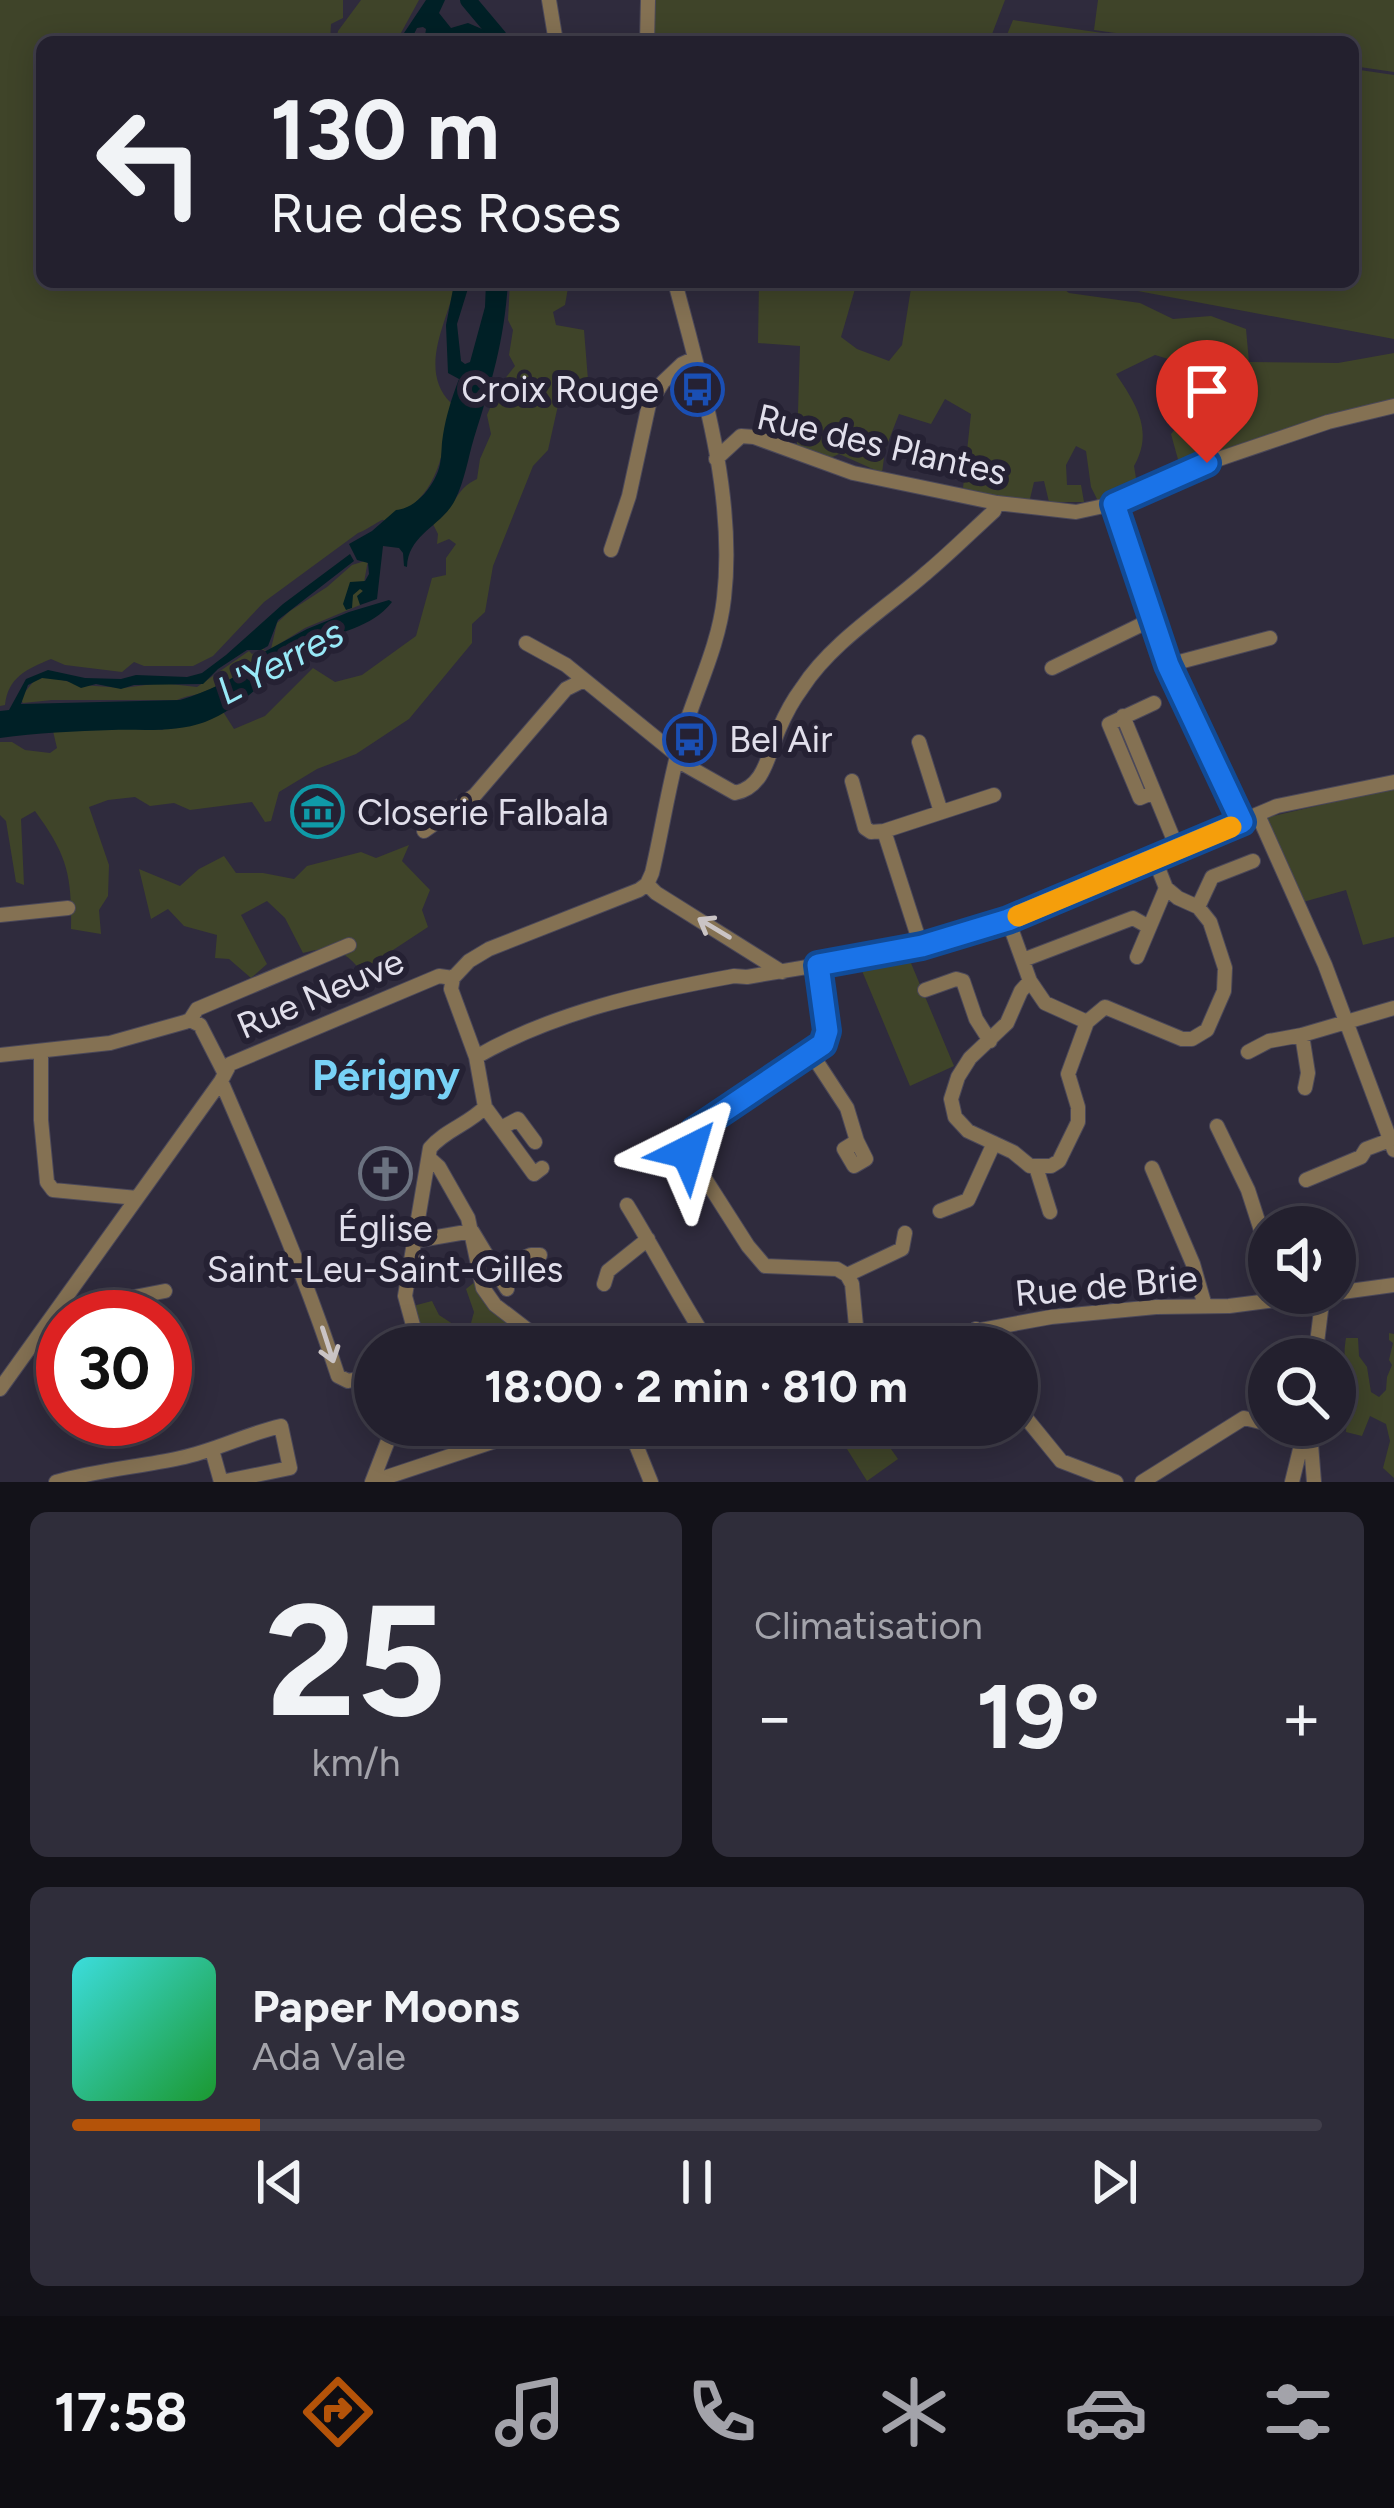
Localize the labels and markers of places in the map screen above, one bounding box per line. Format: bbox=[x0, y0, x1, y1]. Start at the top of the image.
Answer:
pin bbox=[1156, 340, 1258, 463]
bus stop icon: Croix Rouge bbox=[670, 361, 726, 417]
place label: Croix Rouge bbox=[461, 368, 659, 411]
bus stop icon: Bel Air bbox=[662, 711, 718, 767]
place label: Bel Air bbox=[729, 718, 832, 761]
museum icon: Closerie Falbala bbox=[290, 784, 346, 840]
place label: Closerie Falbala bbox=[357, 791, 609, 834]
church icon: Église Saint-Leu-Saint-Gilles bbox=[357, 1145, 413, 1201]
place label: Église Saint-Leu-Saint-Gilles bbox=[207, 1207, 563, 1291]

